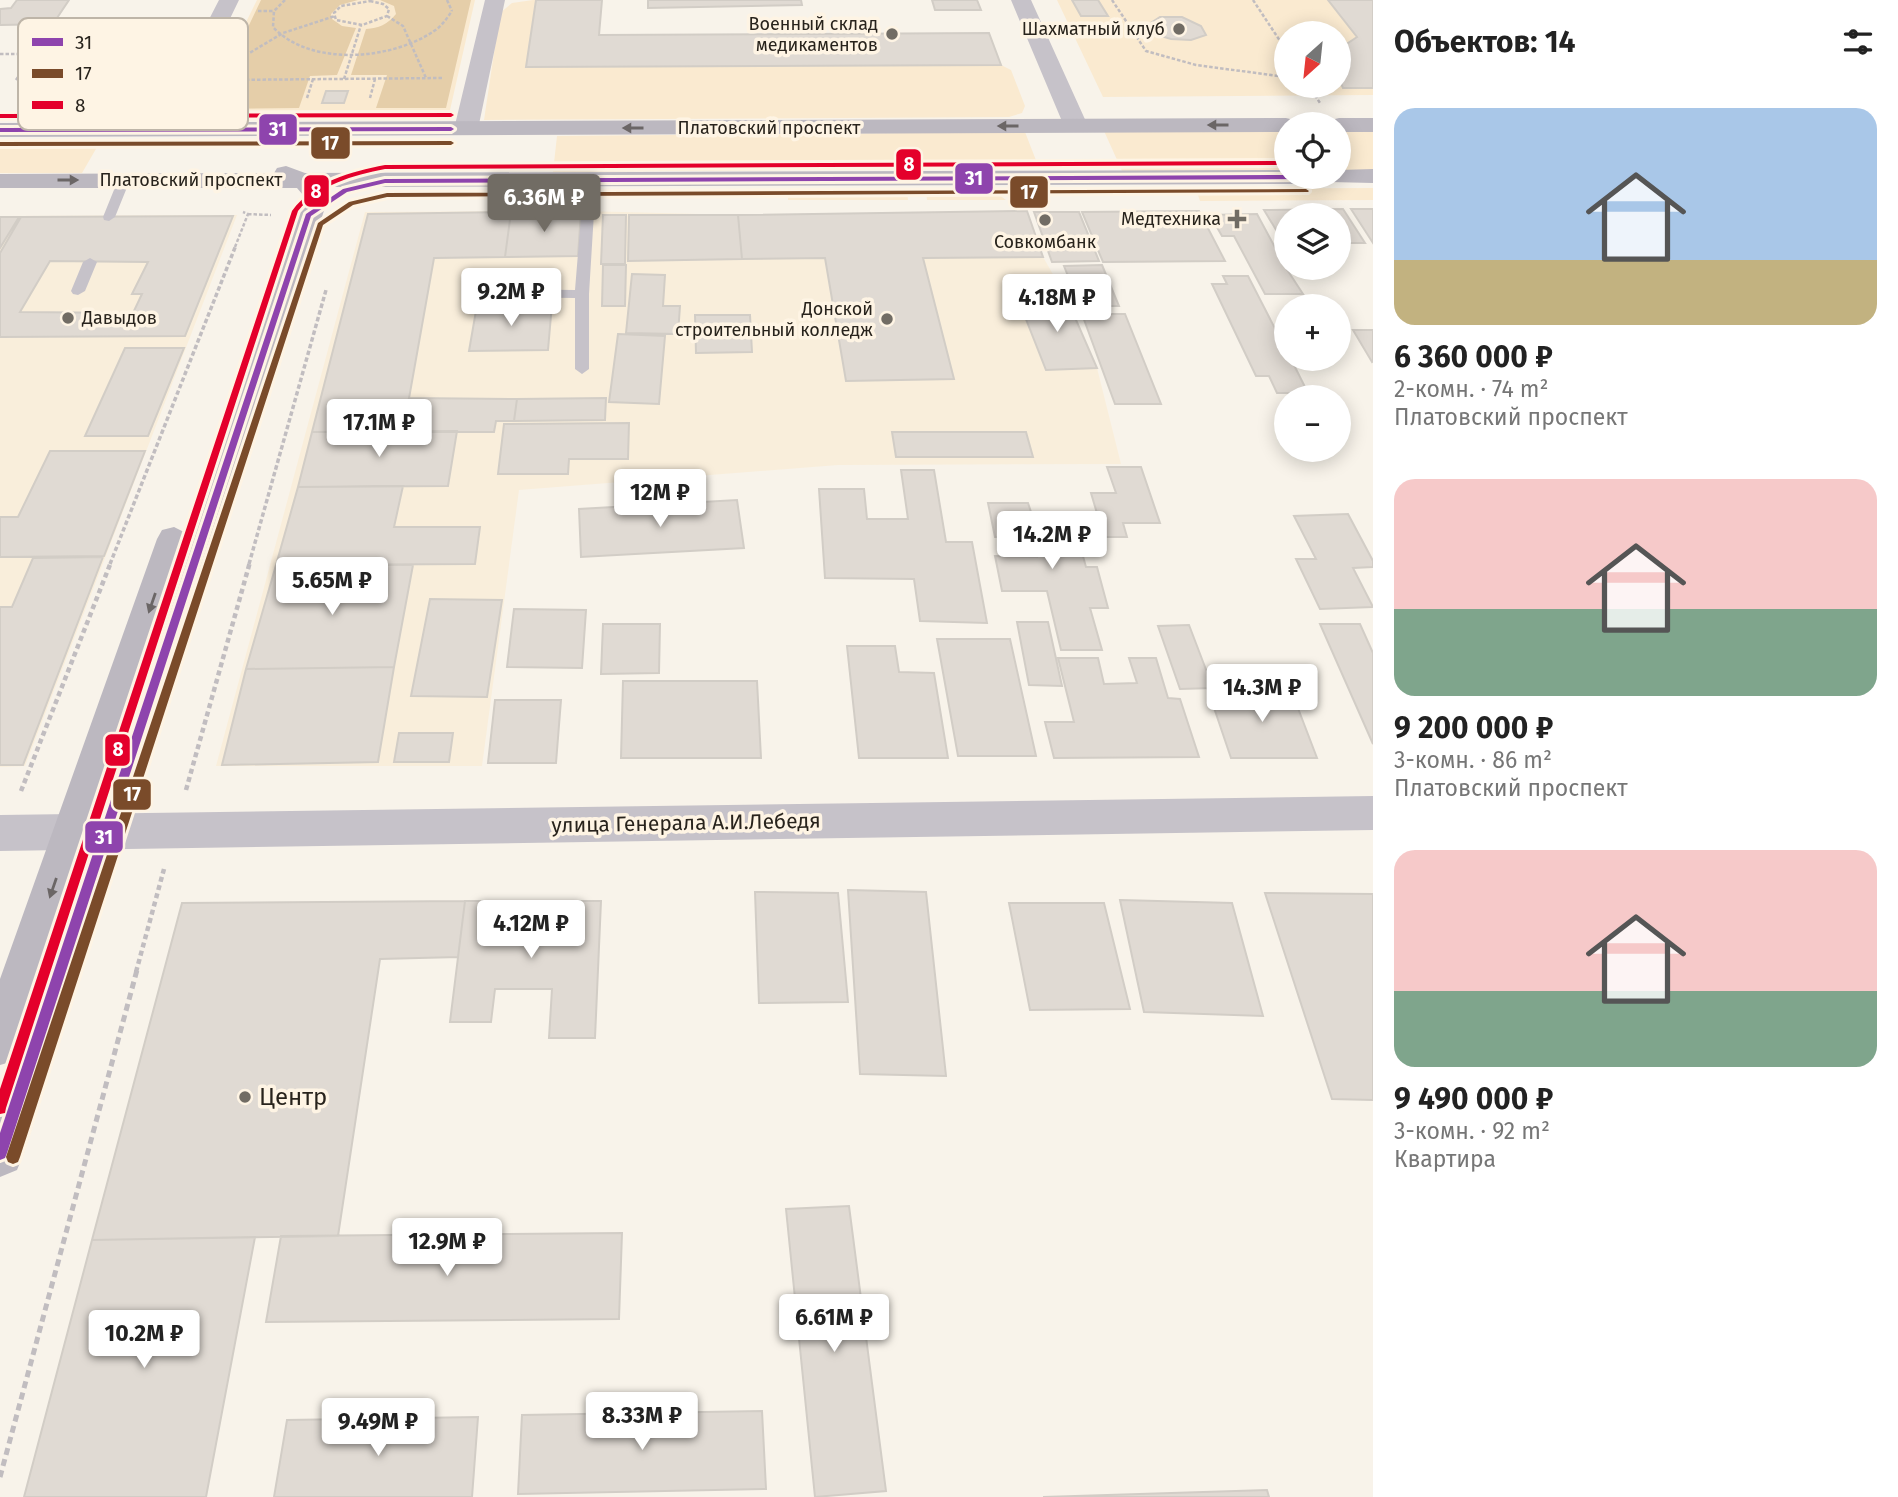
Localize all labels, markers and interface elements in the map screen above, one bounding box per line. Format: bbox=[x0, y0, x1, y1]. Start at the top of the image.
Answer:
place label: Военный склад медикаментов bbox=[748, 13, 878, 56]
legend bbox=[18, 18, 248, 130]
place label: Шахматный клуб bbox=[1022, 18, 1165, 40]
marker: Шахматный клуб bbox=[1171, 21, 1187, 37]
north arrow bbox=[1274, 21, 1351, 98]
map controls bbox=[1274, 21, 1351, 462]
icon: filters bbox=[1839, 23, 1877, 61]
text: Объектов: 14 bbox=[1394, 24, 1576, 60]
marker: Военный склад медикаментов bbox=[884, 26, 900, 42]
text: 31 bbox=[75, 31, 92, 54]
text: 17 bbox=[75, 62, 92, 85]
text: 8 bbox=[75, 94, 85, 117]
button: locate bbox=[1274, 112, 1351, 189]
line badge: 31 bbox=[258, 113, 298, 146]
street label: Платовский проспект bbox=[678, 117, 861, 139]
text: 31 bbox=[268, 118, 287, 141]
one-way arrow bbox=[1207, 120, 1229, 131]
one-way arrow bbox=[997, 121, 1019, 132]
one-way arrow bbox=[622, 122, 644, 134]
line badge: 17 bbox=[310, 126, 351, 160]
text: 17 bbox=[321, 132, 339, 155]
line badge: 8 bbox=[895, 148, 922, 181]
text: 8 bbox=[903, 153, 915, 176]
icon: home bbox=[1573, 154, 1699, 280]
line badge: 31 bbox=[954, 162, 994, 195]
text: 31 bbox=[964, 167, 983, 190]
street label: Платовский проспект bbox=[100, 169, 283, 191]
one-way arrow bbox=[57, 174, 79, 186]
line badge: 8 bbox=[303, 174, 330, 208]
pin: 6.36M ₽ bbox=[479, 174, 609, 234]
line badge: 17 bbox=[1009, 175, 1049, 209]
text: 8 bbox=[310, 180, 322, 203]
text: 17 bbox=[1020, 181, 1038, 204]
text: 6.36M ₽ bbox=[503, 183, 585, 211]
button: layers bbox=[1274, 203, 1351, 280]
place label: Медтехника bbox=[1121, 208, 1221, 230]
marker: Медтехника bbox=[1227, 209, 1247, 229]
marker: Совкомбанк bbox=[1037, 212, 1053, 228]
place label: Совкомбанк bbox=[994, 231, 1097, 253]
pin: 9.2M ₽ bbox=[454, 268, 568, 328]
pin: 4.18M ₽ bbox=[992, 274, 1122, 334]
text: 9.2M ₽ bbox=[477, 277, 545, 305]
text: 4.18M ₽ bbox=[1018, 283, 1096, 311]
button: + bbox=[1274, 294, 1351, 371]
place label: Донской строительный колледж bbox=[675, 298, 873, 341]
place label: Давыдов bbox=[81, 307, 157, 329]
marker: Давыдов bbox=[60, 310, 76, 326]
marker: Донской строительный колледж bbox=[879, 311, 895, 327]
text: 6 360 000 ₽ bbox=[1394, 339, 1553, 375]
text: 2-комн. · 74 m² bbox=[1394, 375, 1549, 403]
button: − bbox=[1274, 385, 1351, 462]
pin: 17.1M ₽ bbox=[314, 400, 444, 459]
text: Платовский проспект bbox=[1394, 403, 1628, 431]
text: 17.1M ₽ bbox=[343, 408, 415, 436]
pin: 12M ₽ bbox=[611, 470, 709, 529]
text: 12M ₽ bbox=[630, 478, 690, 506]
pin: 14.2M ₽ bbox=[987, 512, 1117, 571]
text: 14.2M ₽ bbox=[1013, 520, 1091, 548]
icon: home bbox=[1573, 525, 1699, 651]
pin: 5.65M ₽ bbox=[267, 558, 397, 617]
text: 5.65M ₽ bbox=[292, 566, 372, 594]
one-way arrow bbox=[146, 593, 157, 614]
pin: 14.3M ₽ bbox=[1197, 664, 1327, 724]
text: 14.3M ₽ bbox=[1223, 673, 1301, 701]
text: 9 200 000 ₽ bbox=[1394, 710, 1553, 746]
line badge: 8 bbox=[104, 733, 131, 767]
text: 8 bbox=[112, 738, 124, 761]
text: 3-комн. · 86 m² bbox=[1394, 746, 1552, 774]
text: Платовский проспект bbox=[1394, 774, 1628, 802]
line badge: 17 bbox=[112, 778, 152, 811]
text: 17 bbox=[123, 783, 141, 806]
street label: улица Генерала А.И.Лебедя bbox=[551, 808, 821, 838]
line badge: 31 bbox=[84, 820, 124, 854]
text: 31 bbox=[94, 826, 113, 849]
one-way arrow bbox=[47, 877, 58, 898]
icon: home bbox=[1573, 896, 1699, 1022]
pin: 4.12M ₽ bbox=[466, 900, 596, 960]
text: 4.12M ₽ bbox=[493, 909, 569, 937]
text: 9 490 000 ₽ bbox=[1394, 1081, 1553, 1117]
place label: Центр bbox=[259, 1083, 327, 1111]
marker: Центр bbox=[237, 1089, 253, 1105]
text: 3-комн. · 92 m² bbox=[1394, 1117, 1550, 1145]
text: Квартира bbox=[1394, 1145, 1496, 1173]
pin: 12.9M ₽ bbox=[382, 1218, 512, 1278]
text: 12.9M ₽ bbox=[408, 1227, 486, 1255]
pin: 6.61M ₽ bbox=[769, 1294, 899, 1354]
text: 6.61M ₽ bbox=[795, 1303, 873, 1331]
pin: 10.2M ₽ bbox=[79, 1310, 209, 1370]
text: 10.2M ₽ bbox=[105, 1319, 183, 1347]
pin: 8.33M ₽ bbox=[577, 1392, 707, 1452]
pin: 9.49M ₽ bbox=[313, 1398, 443, 1458]
text: 8.33M ₽ bbox=[602, 1401, 682, 1429]
text: 9.49M ₽ bbox=[338, 1407, 418, 1435]

